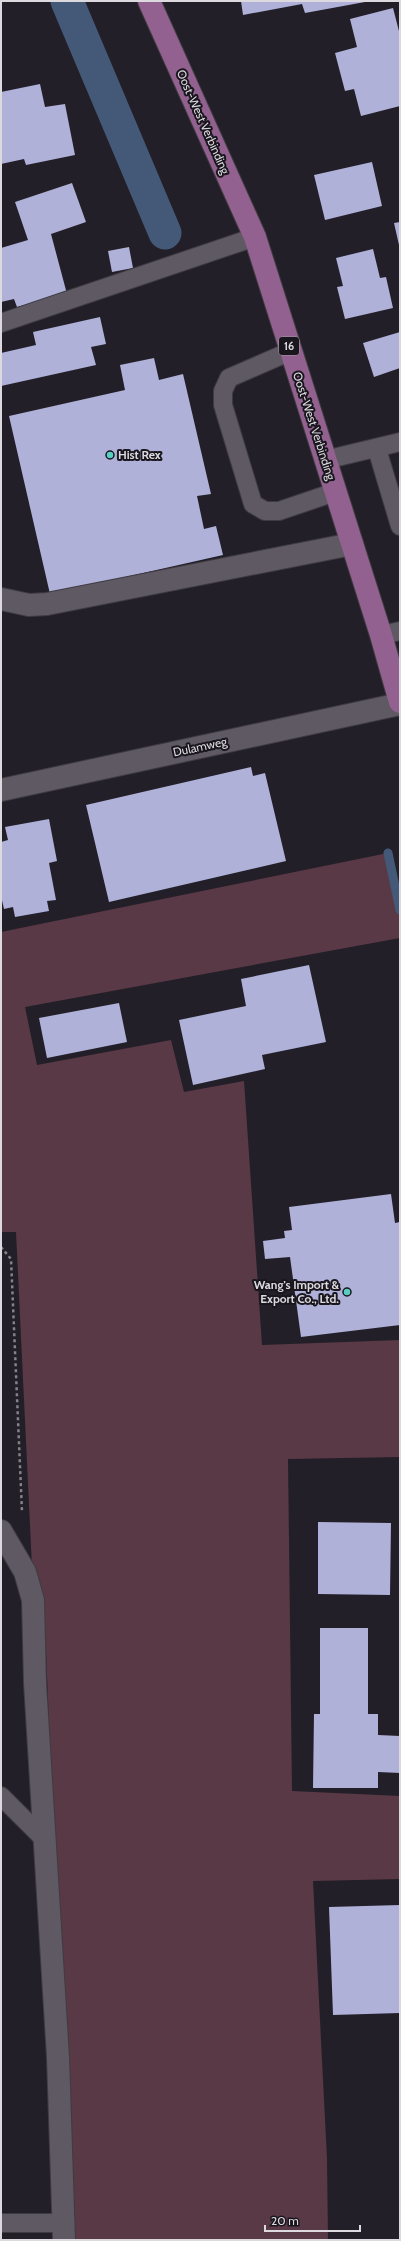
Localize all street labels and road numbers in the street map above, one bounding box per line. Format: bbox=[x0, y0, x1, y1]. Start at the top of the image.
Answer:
street label: Oost-West Verbinding bbox=[174, 67, 234, 177]
road number: 16 bbox=[279, 337, 299, 355]
street label: Oost-West Verbinding bbox=[290, 370, 339, 483]
street label: Dulamweg bbox=[172, 733, 229, 760]

